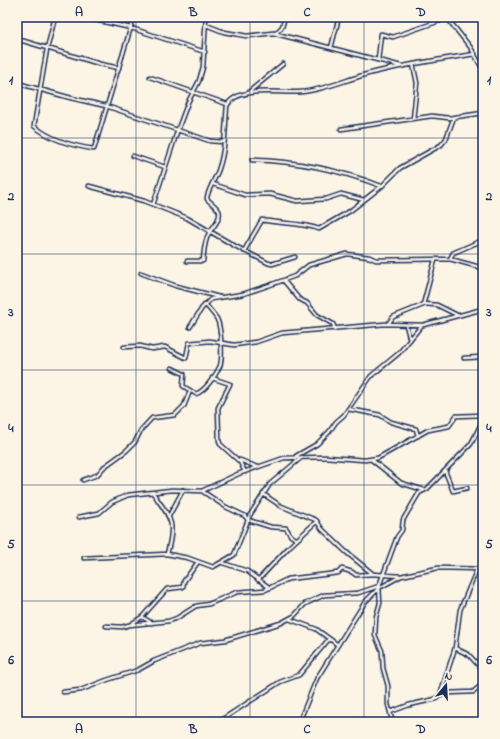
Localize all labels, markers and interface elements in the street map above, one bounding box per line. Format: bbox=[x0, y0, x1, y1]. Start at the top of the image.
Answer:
text: A bbox=[75, 3, 83, 22]
text: B bbox=[188, 3, 198, 22]
text: C bbox=[303, 3, 311, 22]
text: D bbox=[415, 3, 426, 22]
text: 1 bbox=[9, 71, 14, 90]
text: 1 bbox=[487, 71, 492, 90]
text: 2 bbox=[7, 187, 15, 206]
text: 2 bbox=[485, 187, 493, 206]
text: 3 bbox=[7, 303, 14, 322]
text: 3 bbox=[485, 303, 492, 322]
text: 4 bbox=[7, 419, 14, 438]
text: 4 bbox=[485, 419, 492, 438]
text: 5 bbox=[7, 535, 15, 554]
text: 5 bbox=[485, 535, 493, 554]
text: 6 bbox=[7, 651, 14, 670]
text: 6 bbox=[485, 651, 492, 670]
north arrow bbox=[426, 665, 466, 705]
text: N bbox=[443, 668, 455, 685]
text: A bbox=[75, 720, 83, 739]
text: B bbox=[188, 720, 198, 739]
text: C bbox=[303, 720, 311, 739]
text: D bbox=[415, 720, 426, 739]

